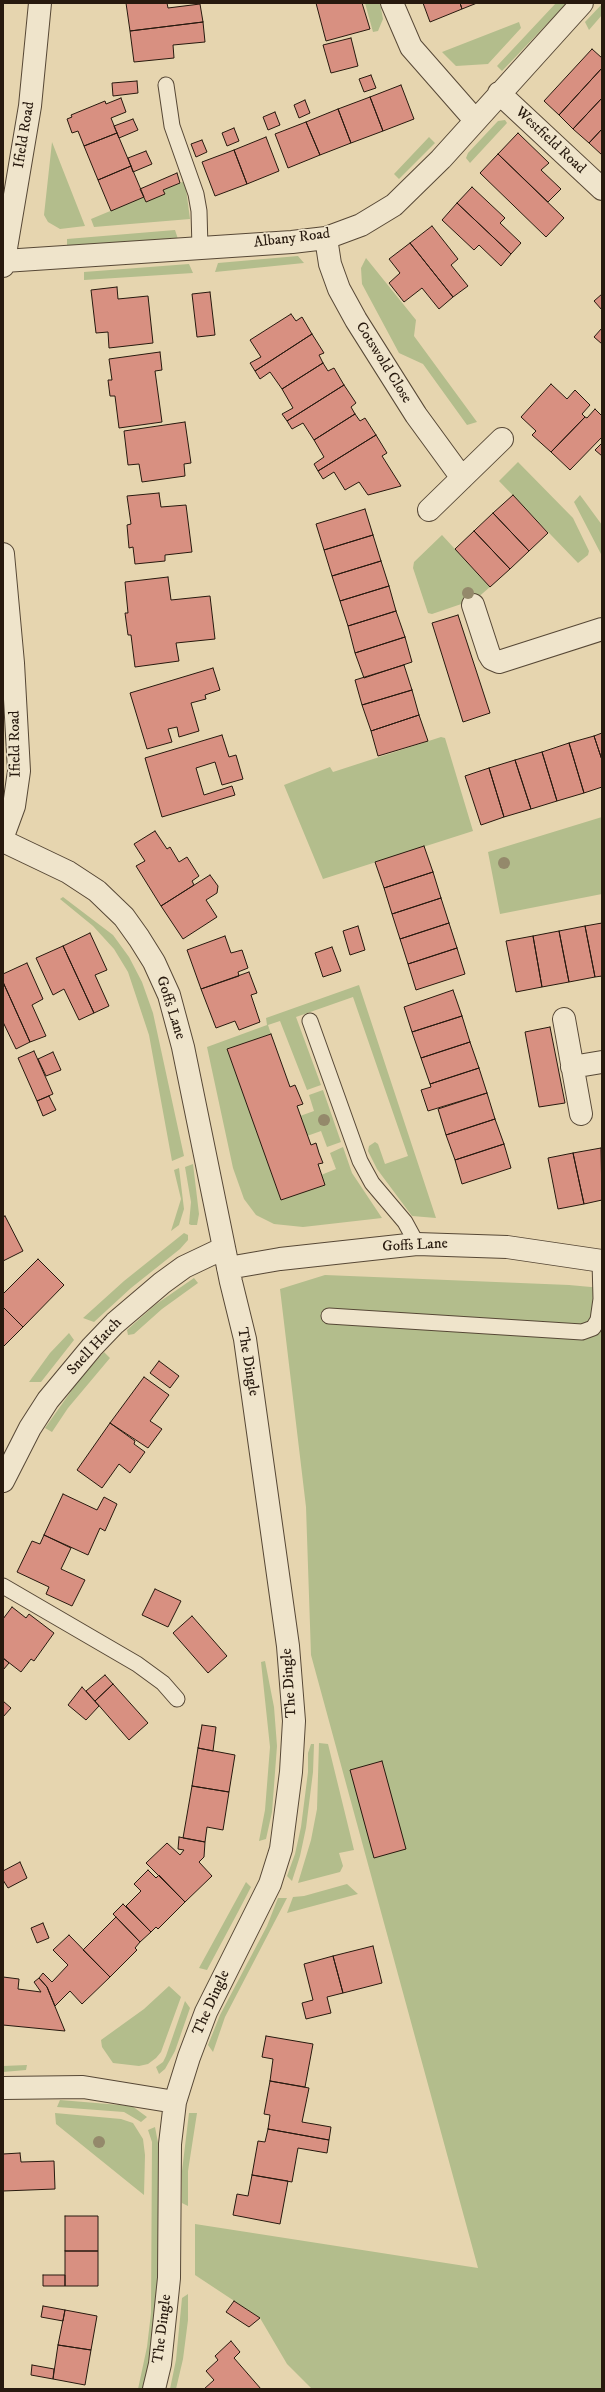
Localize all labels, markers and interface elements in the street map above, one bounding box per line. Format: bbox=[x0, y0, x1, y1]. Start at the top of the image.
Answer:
street label: Ifield Road bbox=[11, 100, 39, 170]
street label: Westfield Road bbox=[511, 104, 589, 178]
street label: Albany Road bbox=[253, 225, 331, 253]
street label: Cotswold Close bbox=[351, 319, 415, 407]
street label: Ifield Road bbox=[6, 710, 26, 778]
street label: Goffs Lane bbox=[151, 974, 189, 1042]
street label: Goffs Lane bbox=[382, 1235, 448, 1257]
street label: Snell Hatch bbox=[64, 1314, 126, 1380]
street label: The Dingle bbox=[232, 1326, 262, 1398]
street label: The Dingle bbox=[279, 1648, 301, 1718]
street label: The Dingle bbox=[190, 1968, 234, 2038]
street label: The Dingle bbox=[150, 2293, 176, 2365]

